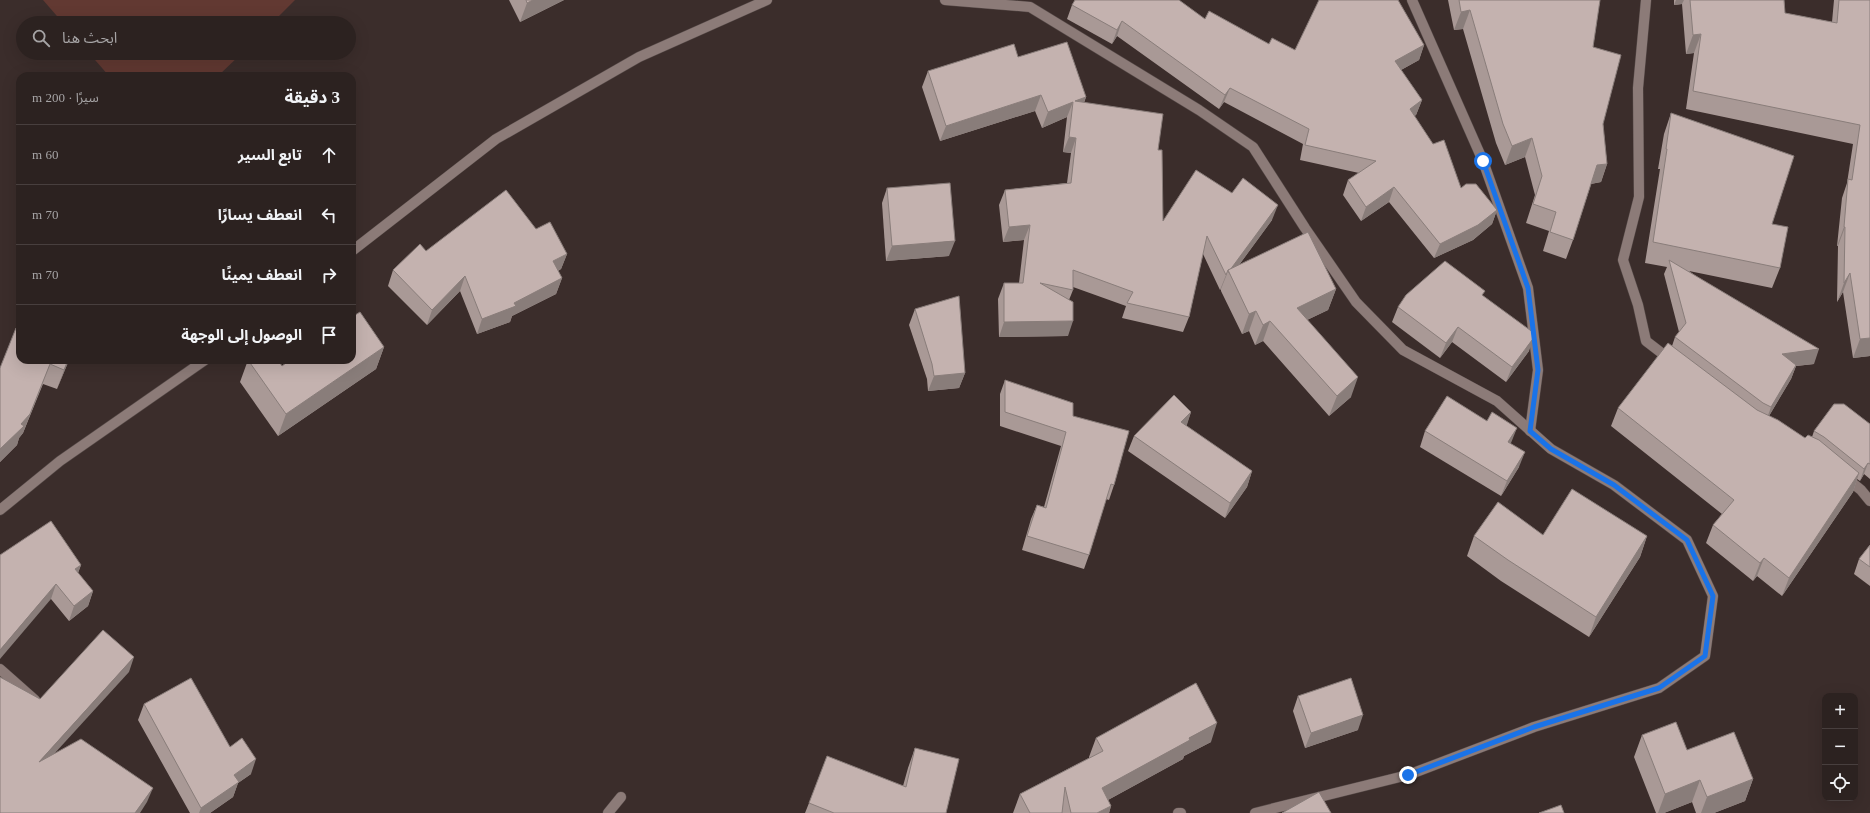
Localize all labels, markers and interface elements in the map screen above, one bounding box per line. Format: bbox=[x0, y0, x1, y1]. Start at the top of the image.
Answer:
search box bbox=[16, 16, 356, 60]
icon: search bbox=[30, 27, 52, 49]
text: ابحث هنا bbox=[62, 30, 117, 46]
text: 3 دقيقة bbox=[284, 88, 340, 107]
text: سيرًا · 200 m bbox=[32, 90, 99, 105]
icon: ahead bbox=[318, 144, 340, 166]
text: 60 m bbox=[32, 147, 58, 162]
text: تابع السير bbox=[238, 147, 302, 163]
route start bbox=[1474, 152, 1492, 170]
icon: left bbox=[318, 204, 340, 226]
text: 70 m bbox=[32, 207, 58, 222]
text: انعطف يسارًا bbox=[218, 207, 302, 223]
icon: right bbox=[318, 264, 340, 286]
text: 70 m bbox=[32, 267, 58, 282]
text: انعطف يمينًا bbox=[222, 267, 302, 283]
icon: arrive bbox=[318, 324, 340, 346]
text: الوصول إلى الوجهة bbox=[181, 327, 302, 343]
map controls bbox=[1822, 693, 1858, 801]
button: + bbox=[1822, 693, 1858, 729]
button: − bbox=[1822, 729, 1858, 765]
button: locate bbox=[1822, 765, 1858, 801]
route end bbox=[1399, 766, 1417, 784]

